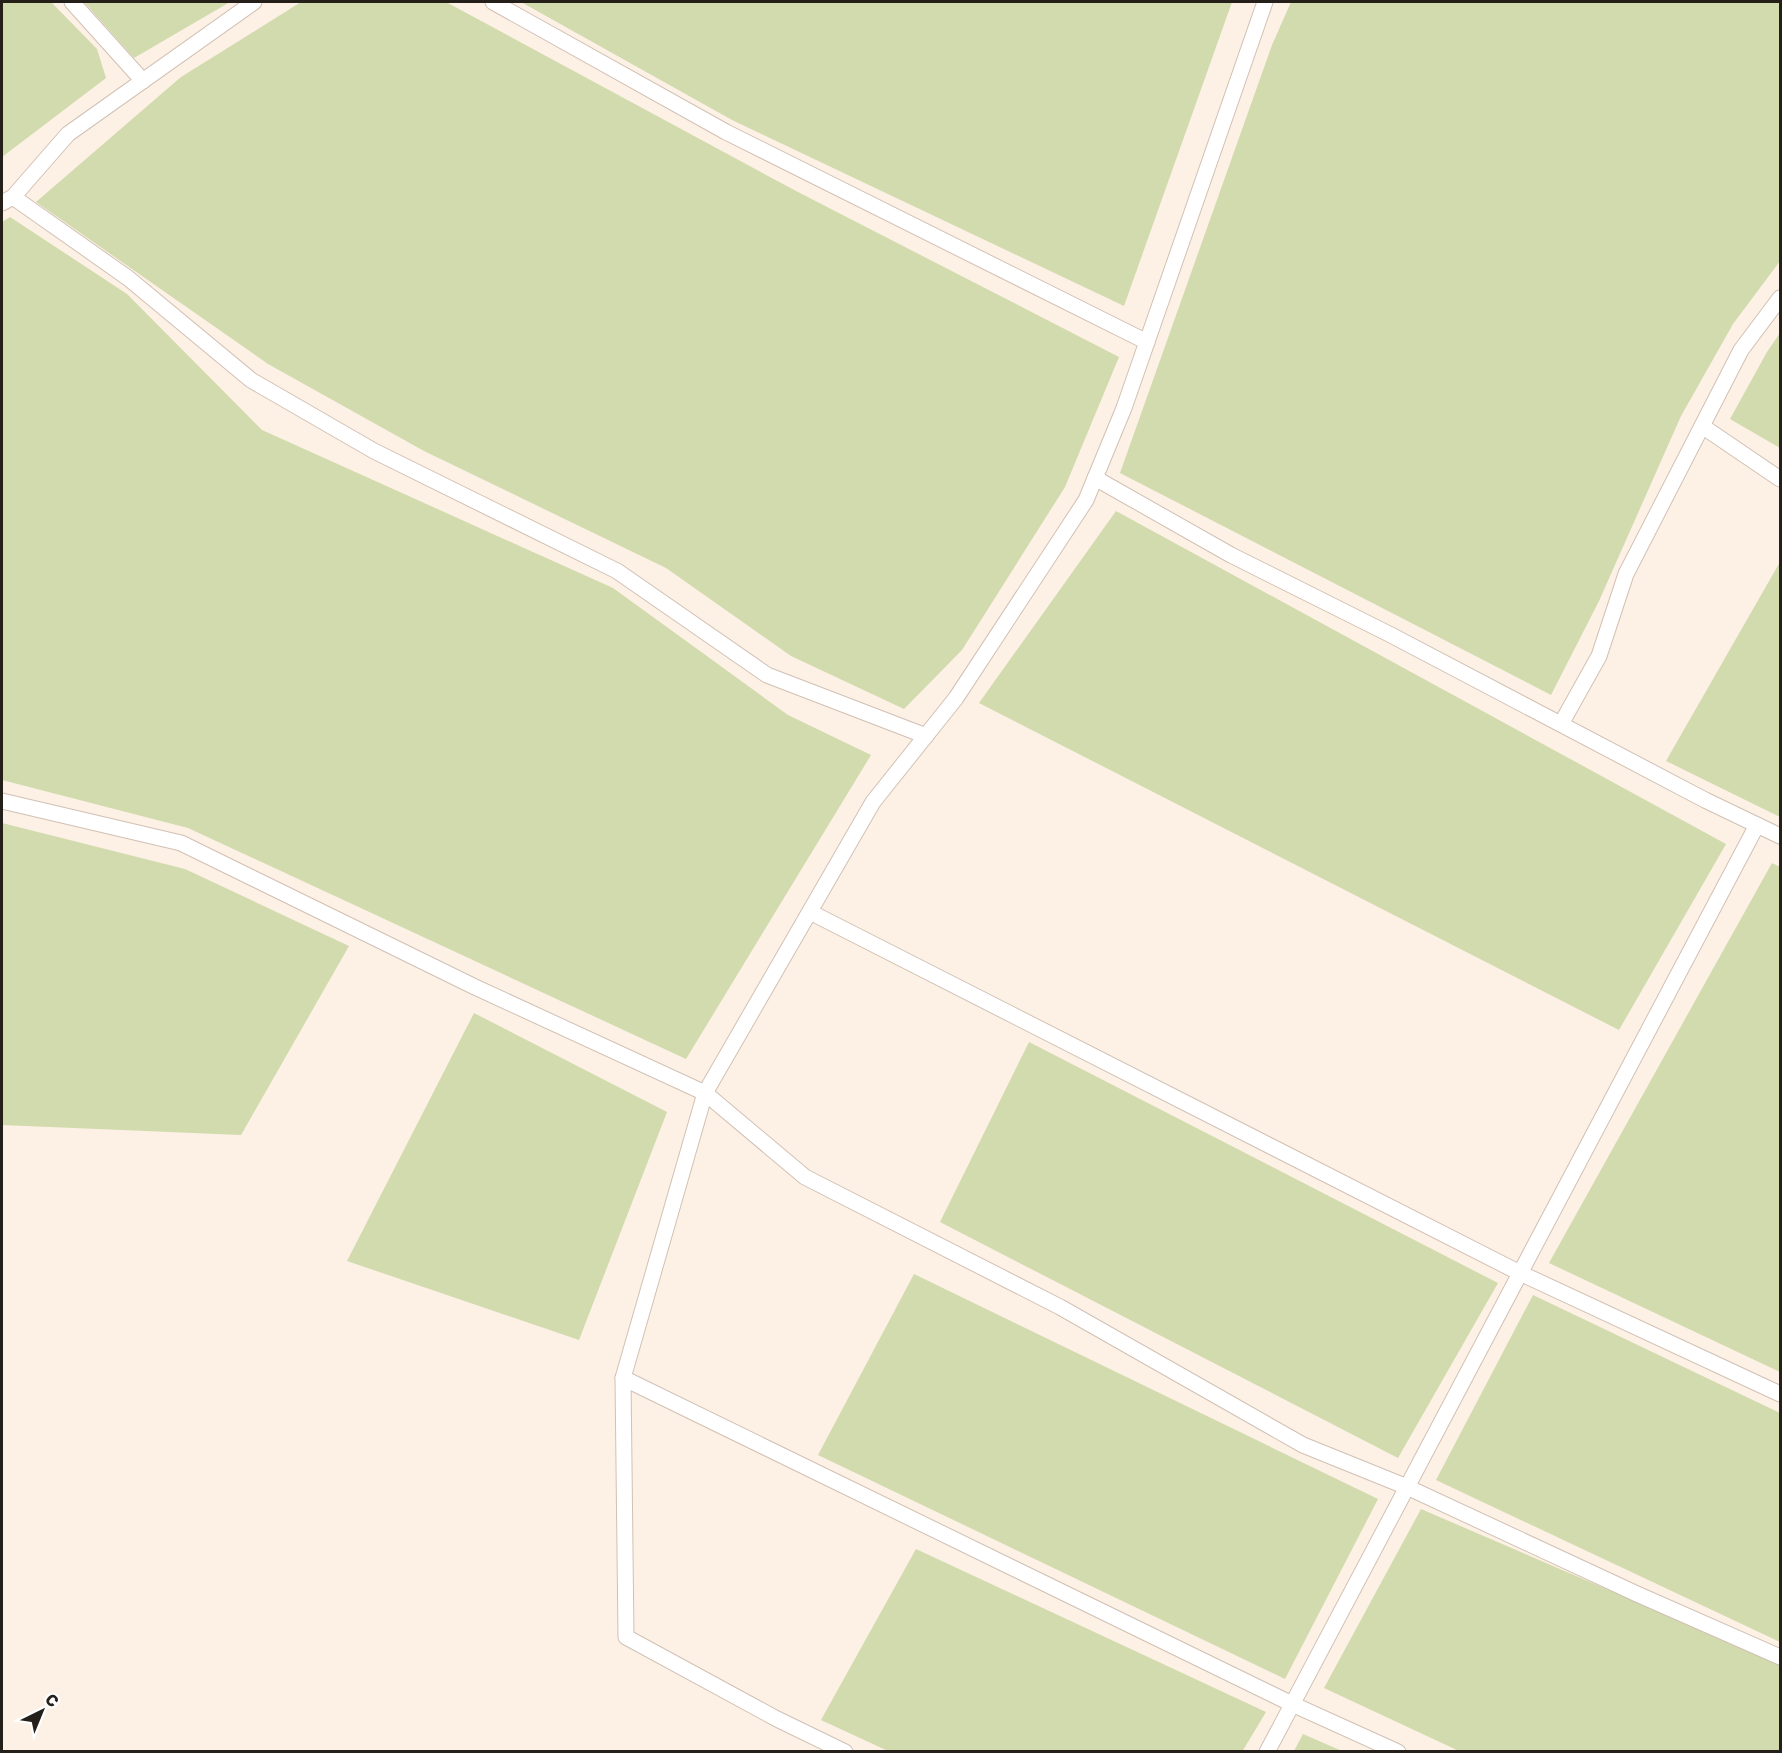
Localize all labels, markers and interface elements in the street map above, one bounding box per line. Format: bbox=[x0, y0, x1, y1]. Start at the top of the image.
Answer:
north arrow bbox=[12, 1681, 72, 1741]
text: С bbox=[41, 1689, 63, 1711]

